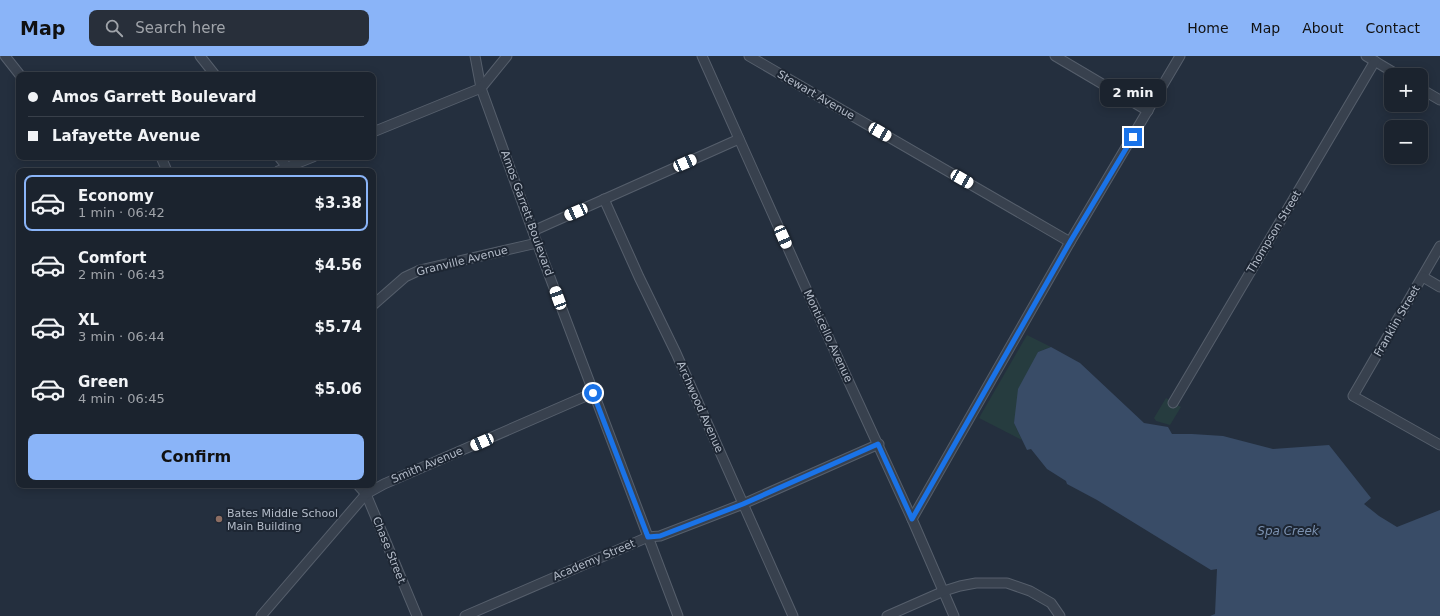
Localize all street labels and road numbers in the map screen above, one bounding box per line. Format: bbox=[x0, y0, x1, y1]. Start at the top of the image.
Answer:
street label: Stewart Avenue bbox=[775, 68, 857, 122]
street label: Amos Garrett Boulevard bbox=[498, 148, 556, 278]
street label: Thompson Street bbox=[1244, 188, 1304, 277]
street label: Granville Avenue bbox=[415, 243, 509, 279]
street label: Franklin Street bbox=[1371, 282, 1423, 359]
street label: Monticello Avenue bbox=[801, 288, 855, 385]
street label: Archwood Avenue bbox=[674, 359, 726, 455]
street label: Smith Avenue bbox=[389, 444, 465, 486]
street label: Chase Street bbox=[370, 515, 409, 586]
street label: Academy Street bbox=[551, 537, 638, 583]

